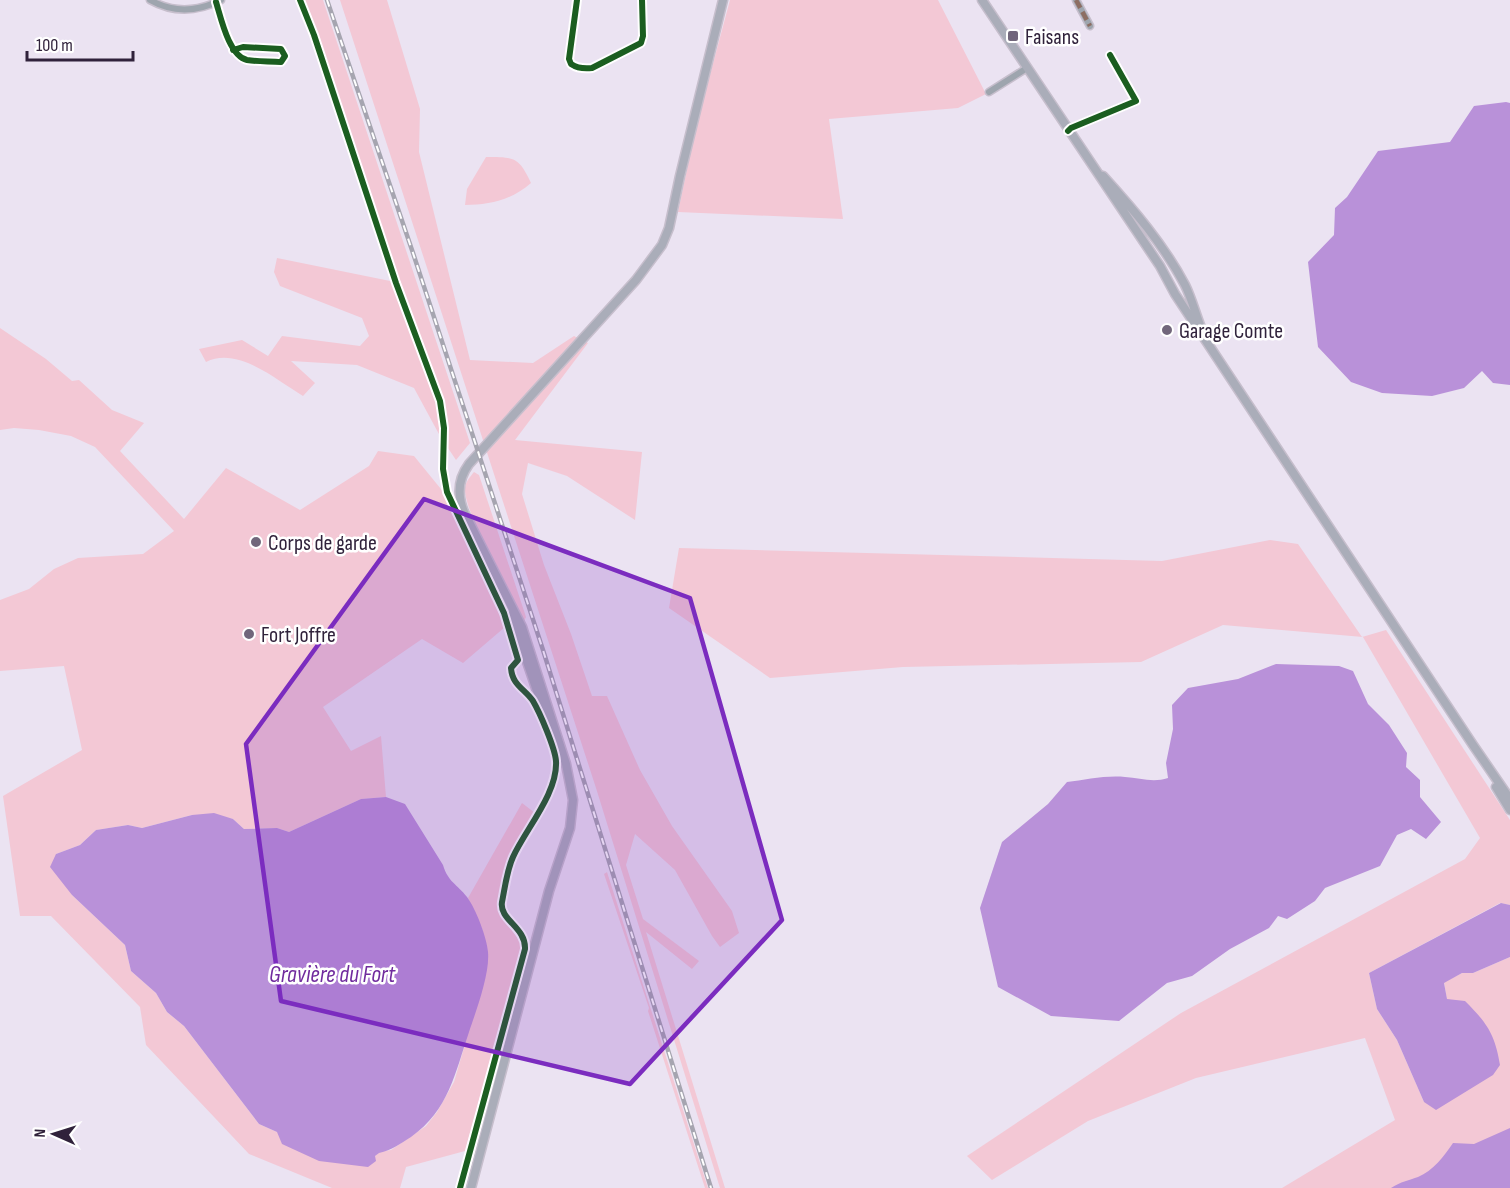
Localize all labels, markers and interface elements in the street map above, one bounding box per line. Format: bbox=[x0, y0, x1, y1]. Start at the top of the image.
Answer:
scale bar bbox=[27, 24, 134, 62]
place label: Faisans bbox=[1025, 24, 1079, 51]
marker: Faisans bbox=[1006, 29, 1020, 43]
text: 100 m bbox=[36, 35, 73, 56]
place label: Garage Comte bbox=[1179, 318, 1283, 345]
marker: Garage Comte bbox=[1160, 323, 1174, 337]
place label: Corps de garde bbox=[268, 530, 377, 557]
marker: Corps de garde bbox=[249, 535, 263, 549]
place label: Fort Joffre bbox=[261, 622, 336, 649]
marker: Fort Joffre bbox=[242, 627, 256, 641]
water label: Gravière du Fort bbox=[269, 960, 396, 989]
north arrow bbox=[24, 1104, 84, 1164]
text: N bbox=[31, 1129, 50, 1138]

